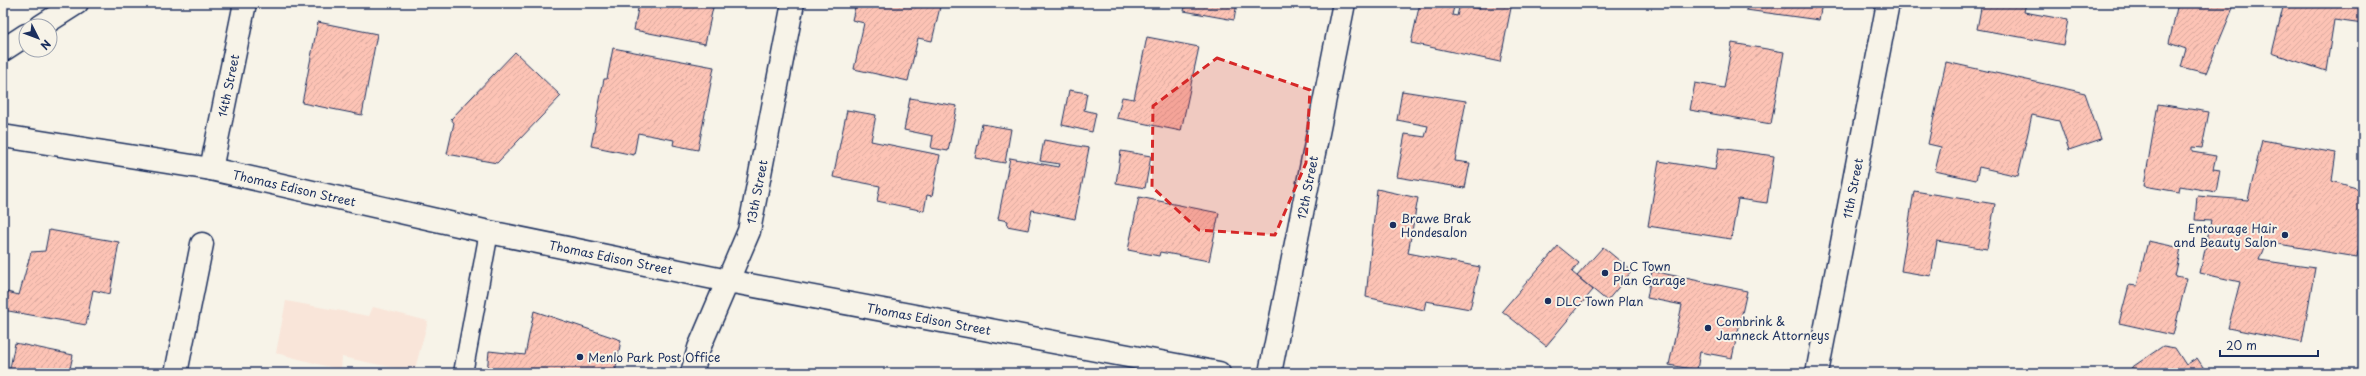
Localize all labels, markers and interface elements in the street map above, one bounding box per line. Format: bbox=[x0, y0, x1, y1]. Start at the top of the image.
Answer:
north arrow bbox=[18, 18, 58, 58]
text: N bbox=[36, 36, 55, 54]
street label: 14th Street bbox=[213, 52, 243, 119]
street label: 12th Street bbox=[1292, 154, 1322, 221]
street label: 11th Street bbox=[1838, 156, 1867, 220]
street label: 13th Street bbox=[742, 158, 772, 225]
street label: Thomas Edison Street bbox=[231, 165, 358, 211]
place label: Brawe Brak Hondesalon bbox=[1401, 209, 1471, 241]
place label: Entourage Hair and Beauty Salon bbox=[2174, 219, 2278, 251]
marker: Brawe Brak Hondesalon bbox=[1388, 220, 1398, 230]
marker: Entourage Hair and Beauty Salon bbox=[2280, 230, 2290, 240]
street label: Thomas Edison Street bbox=[547, 236, 674, 278]
place label: DLC Town Plan Garage bbox=[1613, 257, 1686, 289]
marker: DLC Town Plan Garage bbox=[1600, 268, 1610, 278]
place label: DLC Town Plan bbox=[1556, 292, 1644, 310]
marker: DLC Town Plan bbox=[1543, 296, 1553, 306]
street label: Thomas Edison Street bbox=[865, 298, 993, 339]
place label: Combrink & Jamneck Attorneys bbox=[1716, 312, 1830, 344]
marker: Combrink & Jamneck Attorneys bbox=[1703, 323, 1713, 333]
scale bar bbox=[2220, 332, 2318, 358]
text: 20 m bbox=[2226, 336, 2257, 354]
place label: Menlo Park Post Office bbox=[588, 348, 720, 366]
marker: Menlo Park Post Office bbox=[575, 352, 585, 362]

